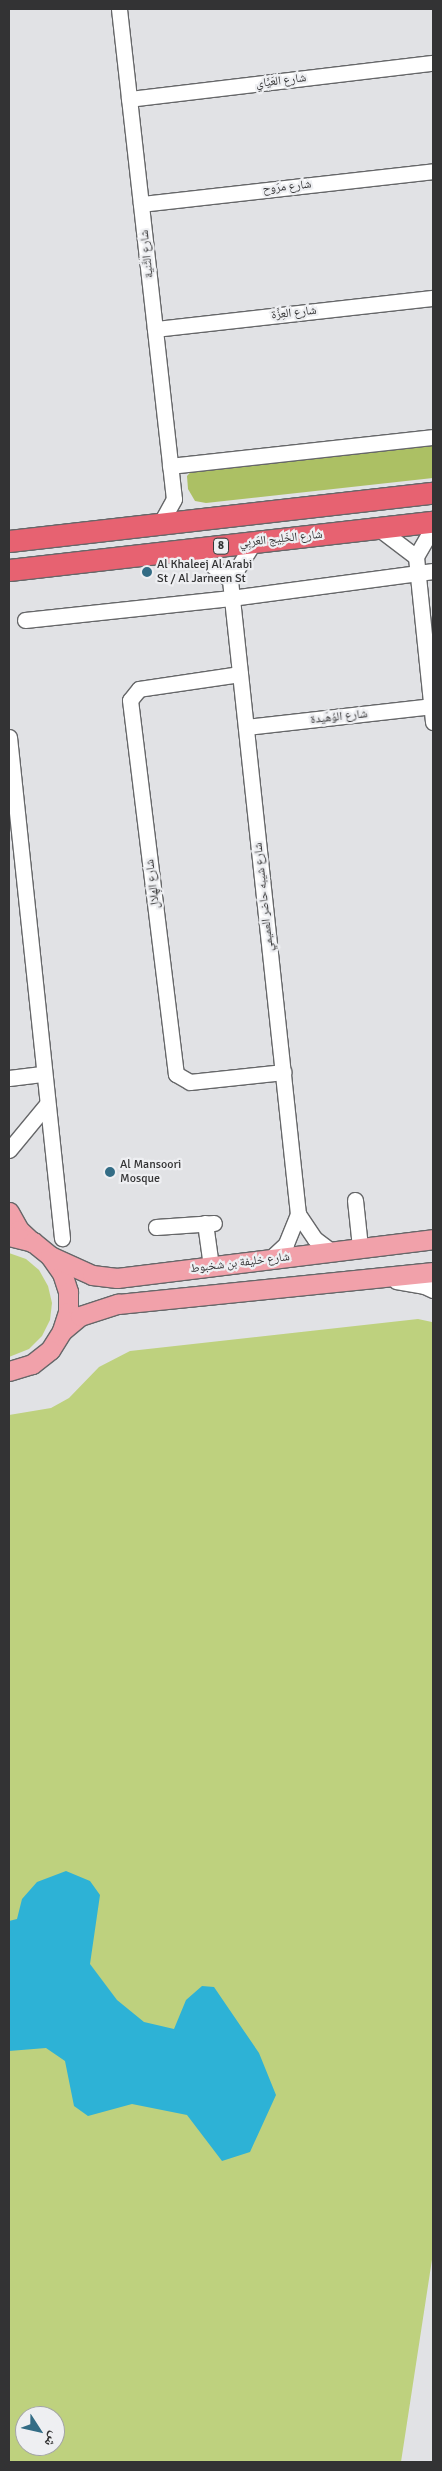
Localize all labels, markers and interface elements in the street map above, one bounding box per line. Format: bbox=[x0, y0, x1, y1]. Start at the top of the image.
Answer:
street label: شارع العَيَّاي bbox=[255, 71, 307, 91]
street label: شارع مرَوح bbox=[262, 177, 312, 197]
street label: شارع الثَّنية bbox=[137, 229, 157, 279]
street label: شارع العِزَّة bbox=[271, 303, 317, 323]
street label: شارع الخَلِيج العَربِي bbox=[239, 527, 323, 551]
road number: 8 bbox=[212, 538, 230, 554]
place label: Al Khaleej Al Arabi St / Al Jarneen St bbox=[157, 558, 252, 586]
marker: Al Khaleej Al Arabi St / Al Jarneen St bbox=[141, 566, 153, 578]
street label: شارع الوُهَيدة bbox=[310, 707, 368, 727]
street label: شارع شيبه حاضر العميمي bbox=[251, 842, 277, 952]
street label: شارع الهِلال bbox=[143, 858, 163, 910]
place label: Al Mansoori Mosque bbox=[120, 1158, 181, 1186]
marker: Al Mansoori Mosque bbox=[104, 1166, 116, 1178]
street label: شارع خليفة بن شخبوط bbox=[189, 1250, 291, 1276]
north arrow bbox=[15, 2406, 65, 2456]
text: ش bbox=[41, 2428, 63, 2450]

